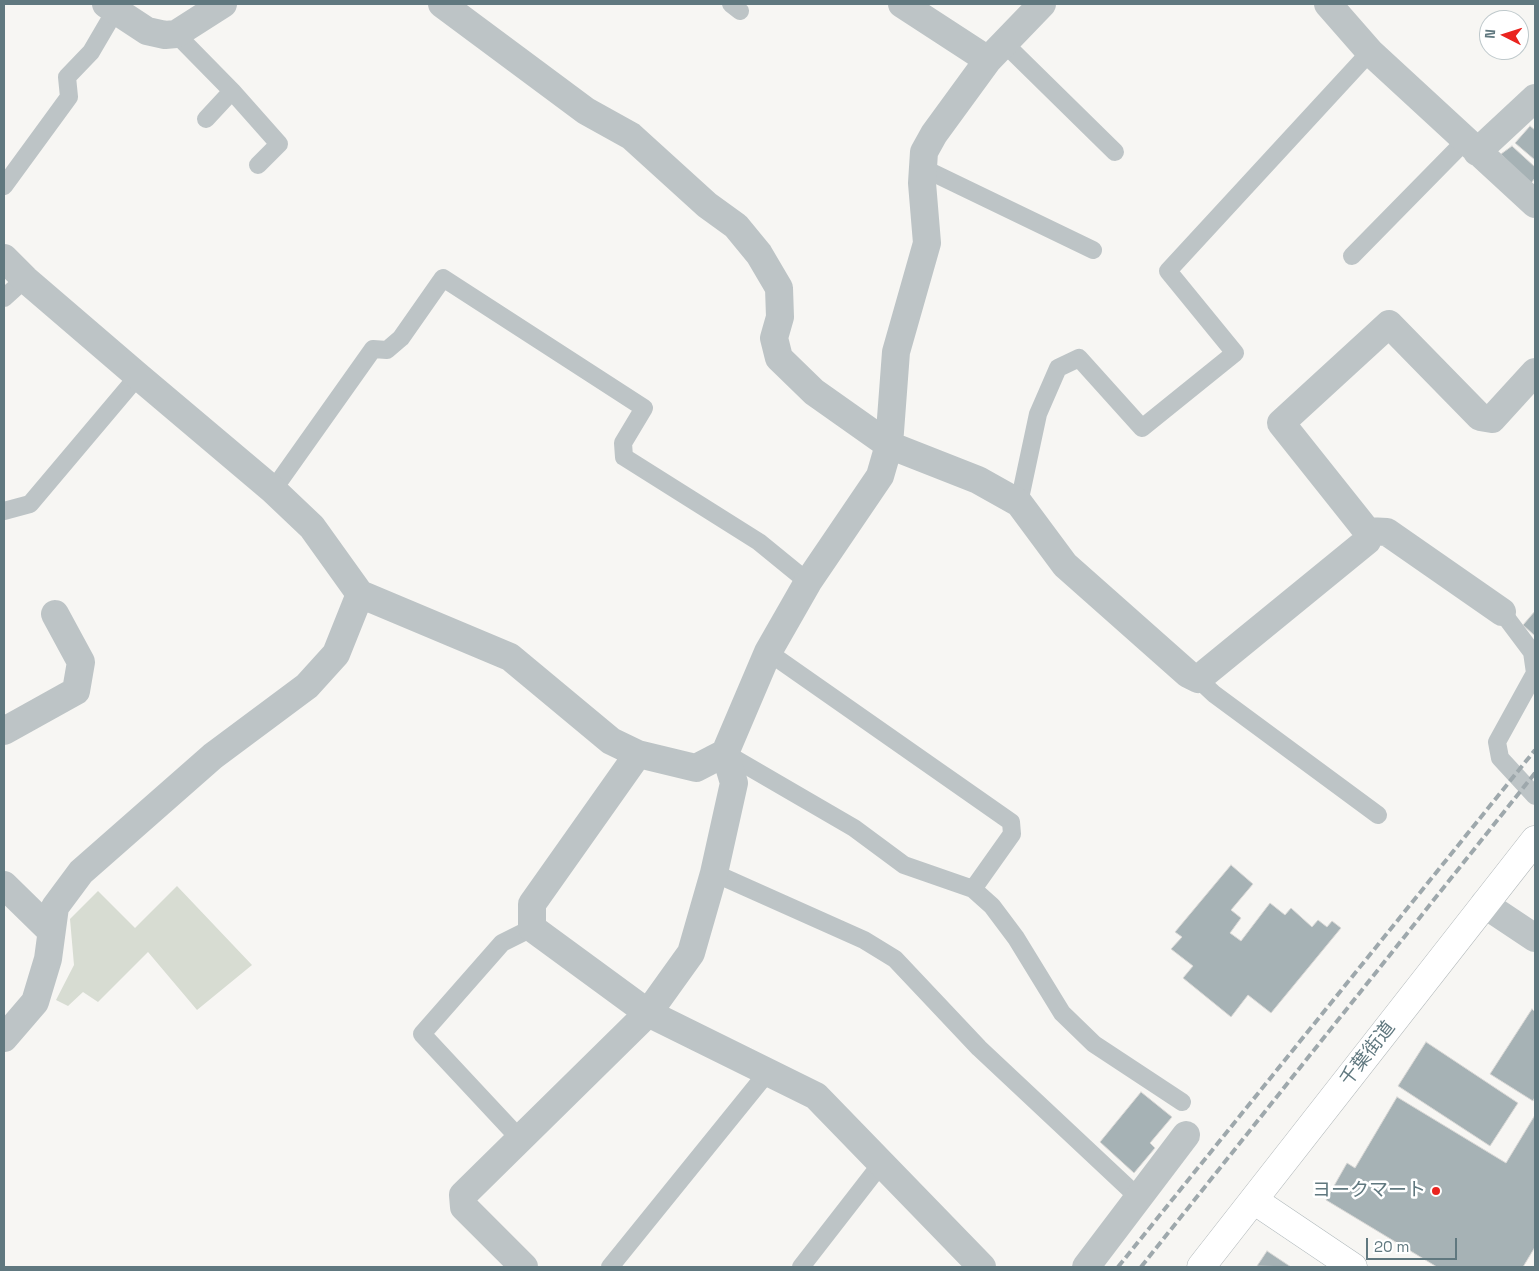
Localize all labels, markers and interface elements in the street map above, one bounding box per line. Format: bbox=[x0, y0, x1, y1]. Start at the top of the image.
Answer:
north arrow bbox=[1479, 10, 1529, 60]
text: N bbox=[1481, 28, 1499, 39]
street label: 千葉街道 bbox=[1336, 1017, 1400, 1091]
place label: ヨークマート bbox=[1312, 1180, 1426, 1202]
marker: ヨークマート bbox=[1430, 1185, 1442, 1197]
scale bar bbox=[1369, 1228, 1460, 1260]
text: 20 m bbox=[1374, 1237, 1409, 1256]

